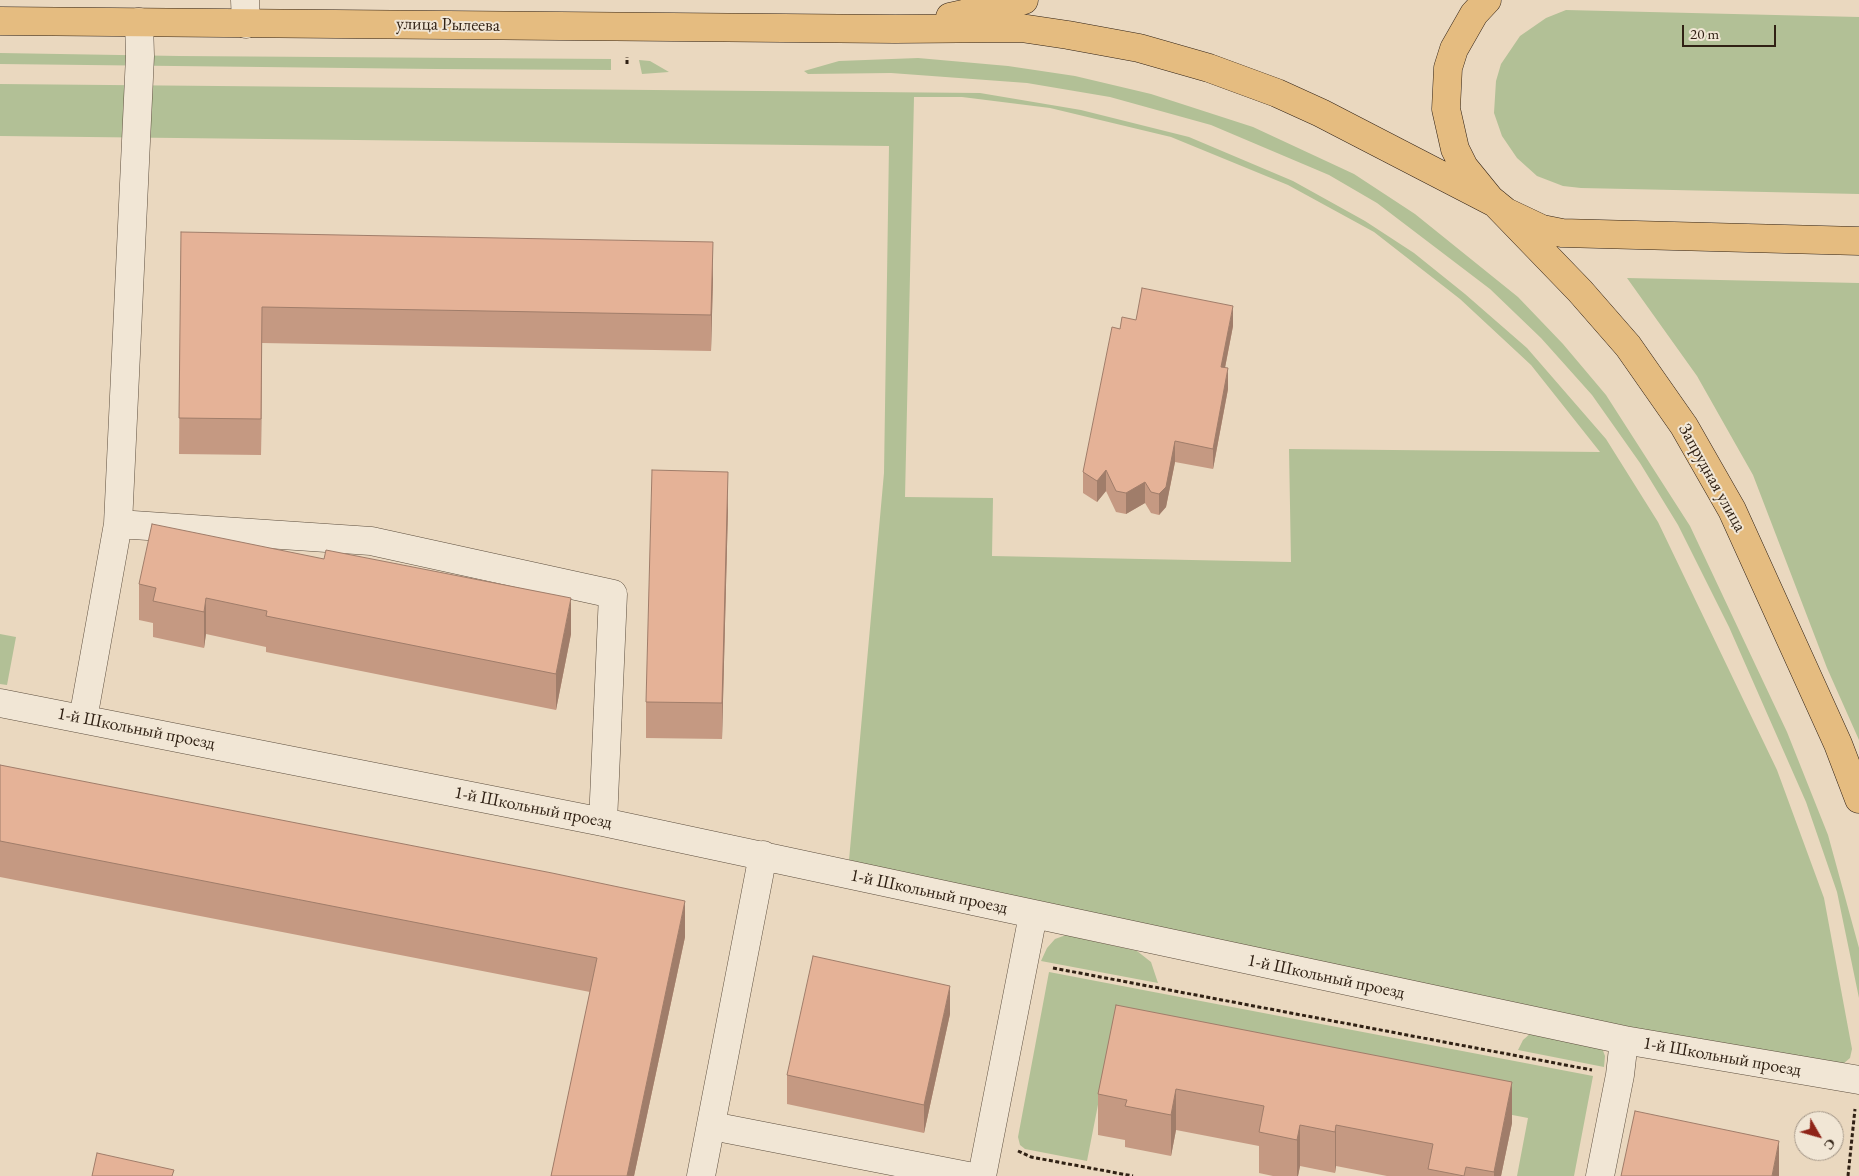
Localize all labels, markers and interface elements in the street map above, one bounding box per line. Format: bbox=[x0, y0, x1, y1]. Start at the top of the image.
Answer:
street label: улица Рылеева bbox=[396, 13, 500, 37]
scale bar bbox=[1684, 15, 1778, 47]
text: 20 m bbox=[1690, 24, 1719, 43]
street label: Запрудная улица bbox=[1673, 420, 1751, 536]
street label: 1-й Школьный проезд bbox=[55, 703, 217, 755]
street label: 1-й Школьный проезд bbox=[452, 782, 614, 834]
street label: 1-й Школьный проезд bbox=[848, 865, 1010, 919]
street label: 1-й Школьный проезд bbox=[1245, 950, 1407, 1004]
street label: 1-й Школьный проезд bbox=[1641, 1032, 1803, 1082]
north arrow bbox=[1794, 1111, 1844, 1161]
text: С bbox=[1820, 1135, 1840, 1154]

